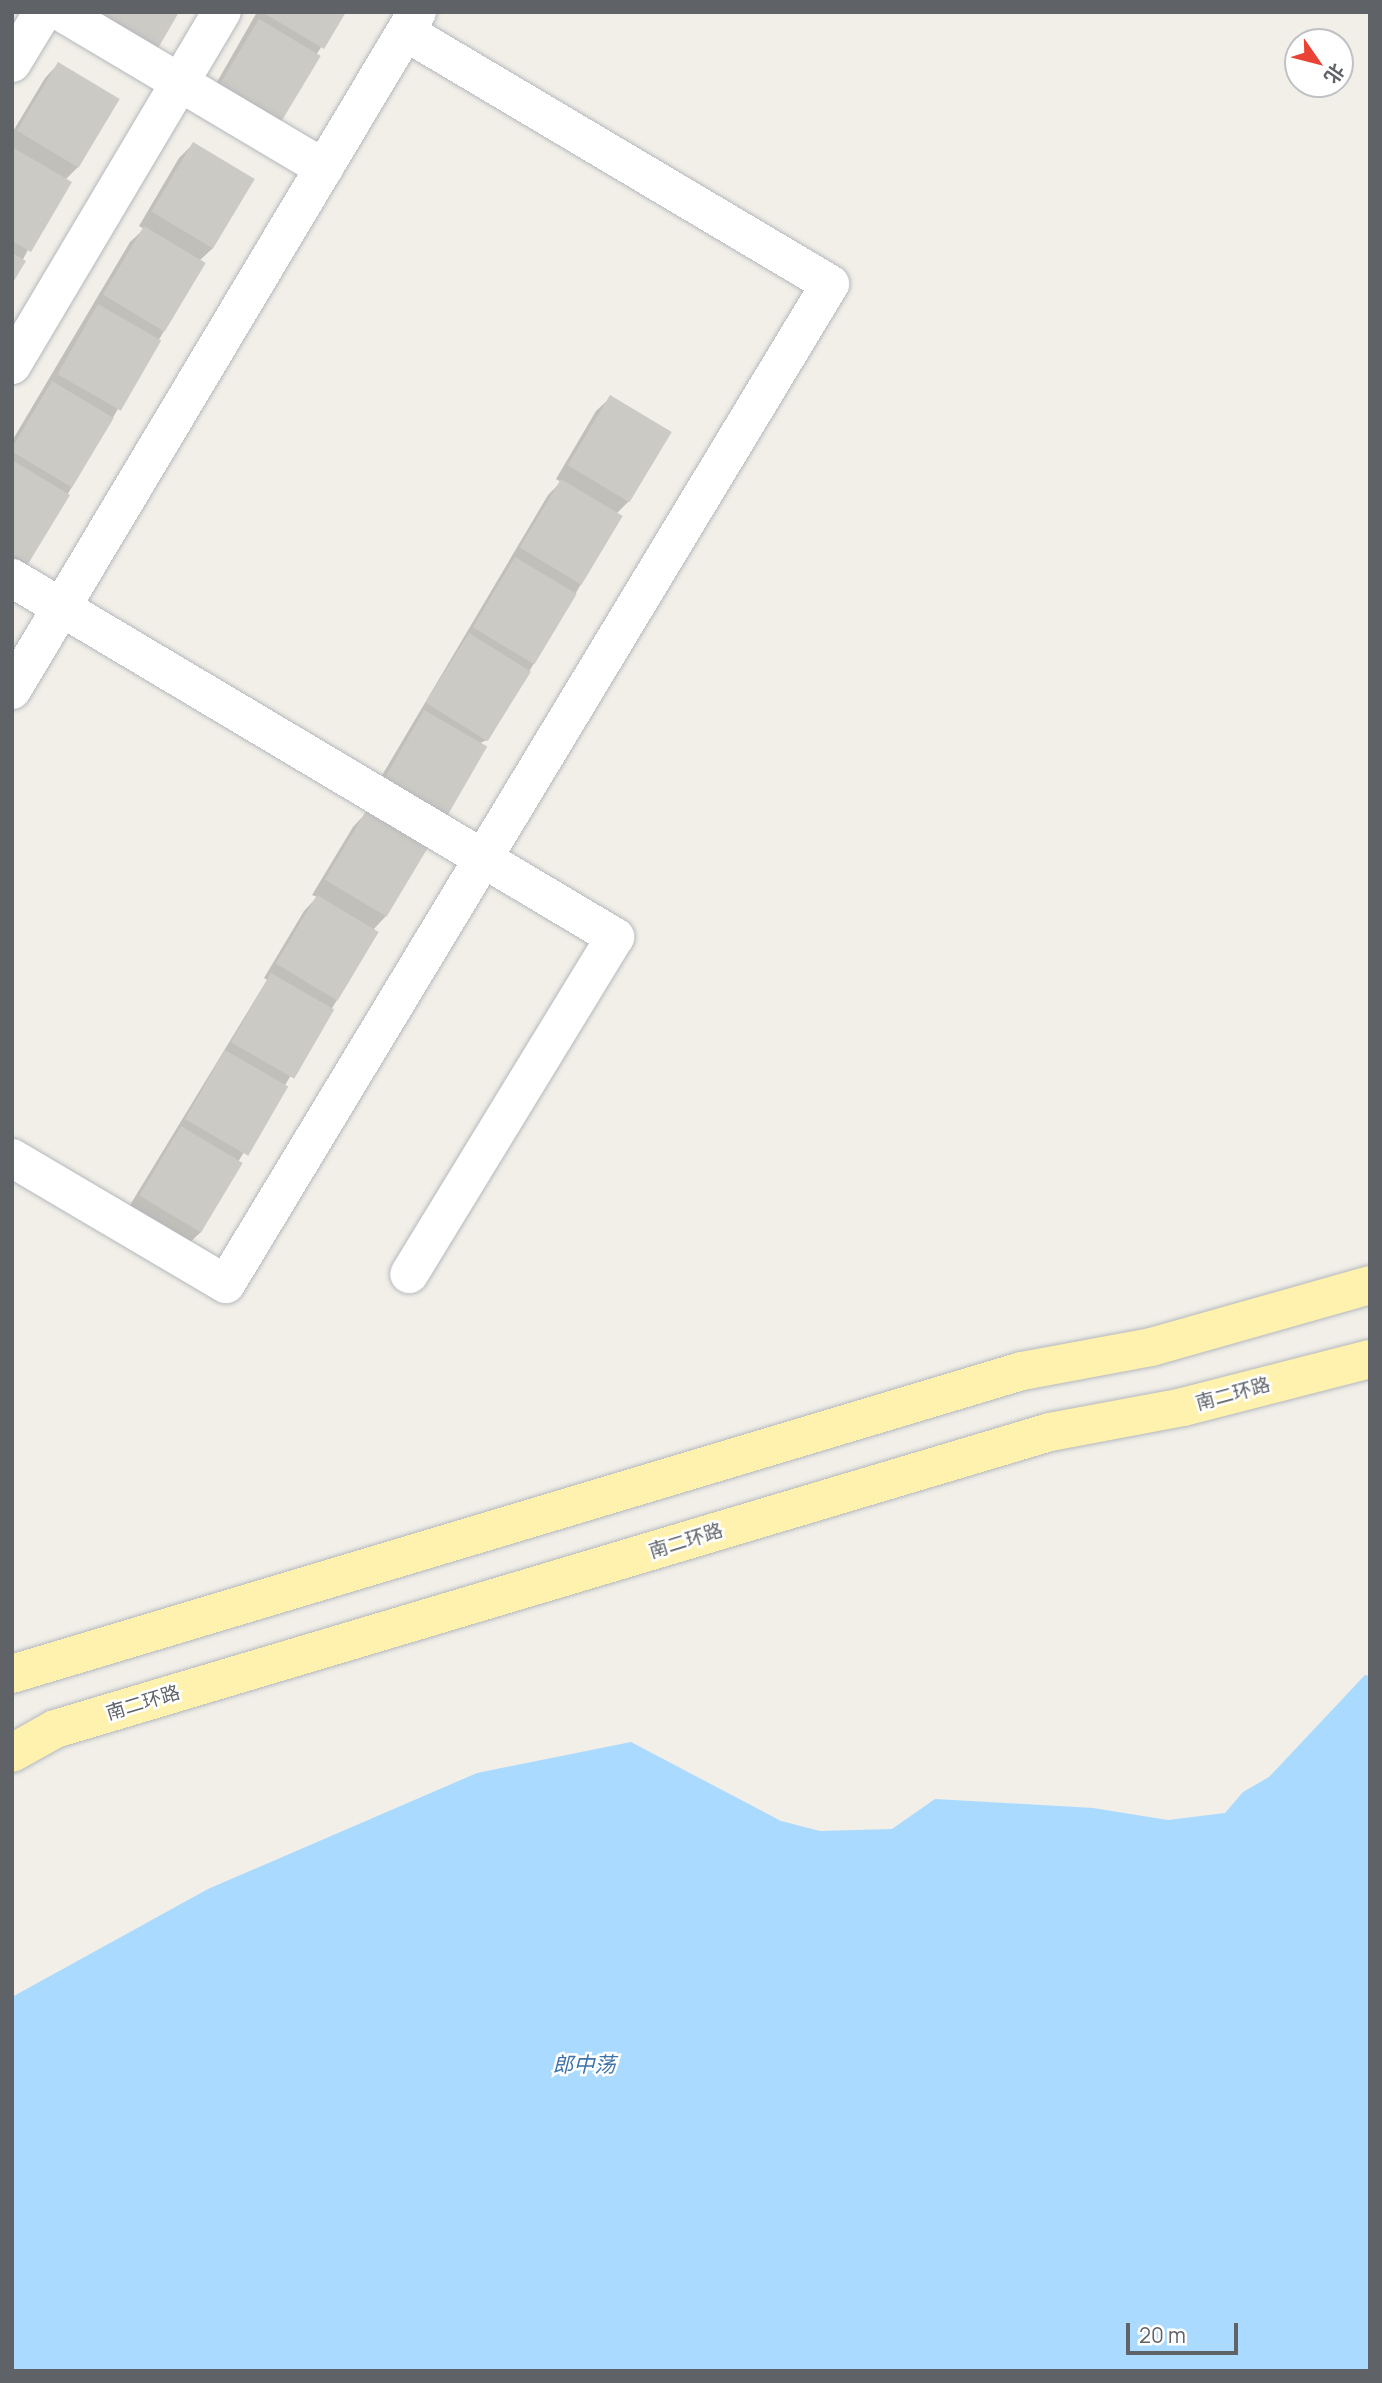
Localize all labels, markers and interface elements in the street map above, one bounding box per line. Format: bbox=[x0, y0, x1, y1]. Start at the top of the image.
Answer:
north arrow bbox=[1284, 28, 1354, 98]
text: 北 bbox=[1318, 59, 1351, 89]
street label: 南二环路 bbox=[1193, 1373, 1273, 1415]
street label: 南二环路 bbox=[646, 1519, 726, 1563]
street label: 南二环路 bbox=[103, 1681, 183, 1725]
water label: 郎中荡 bbox=[553, 2051, 615, 2077]
scale bar bbox=[1130, 2310, 1242, 2354]
text: 20 m bbox=[1139, 2321, 1186, 2349]

